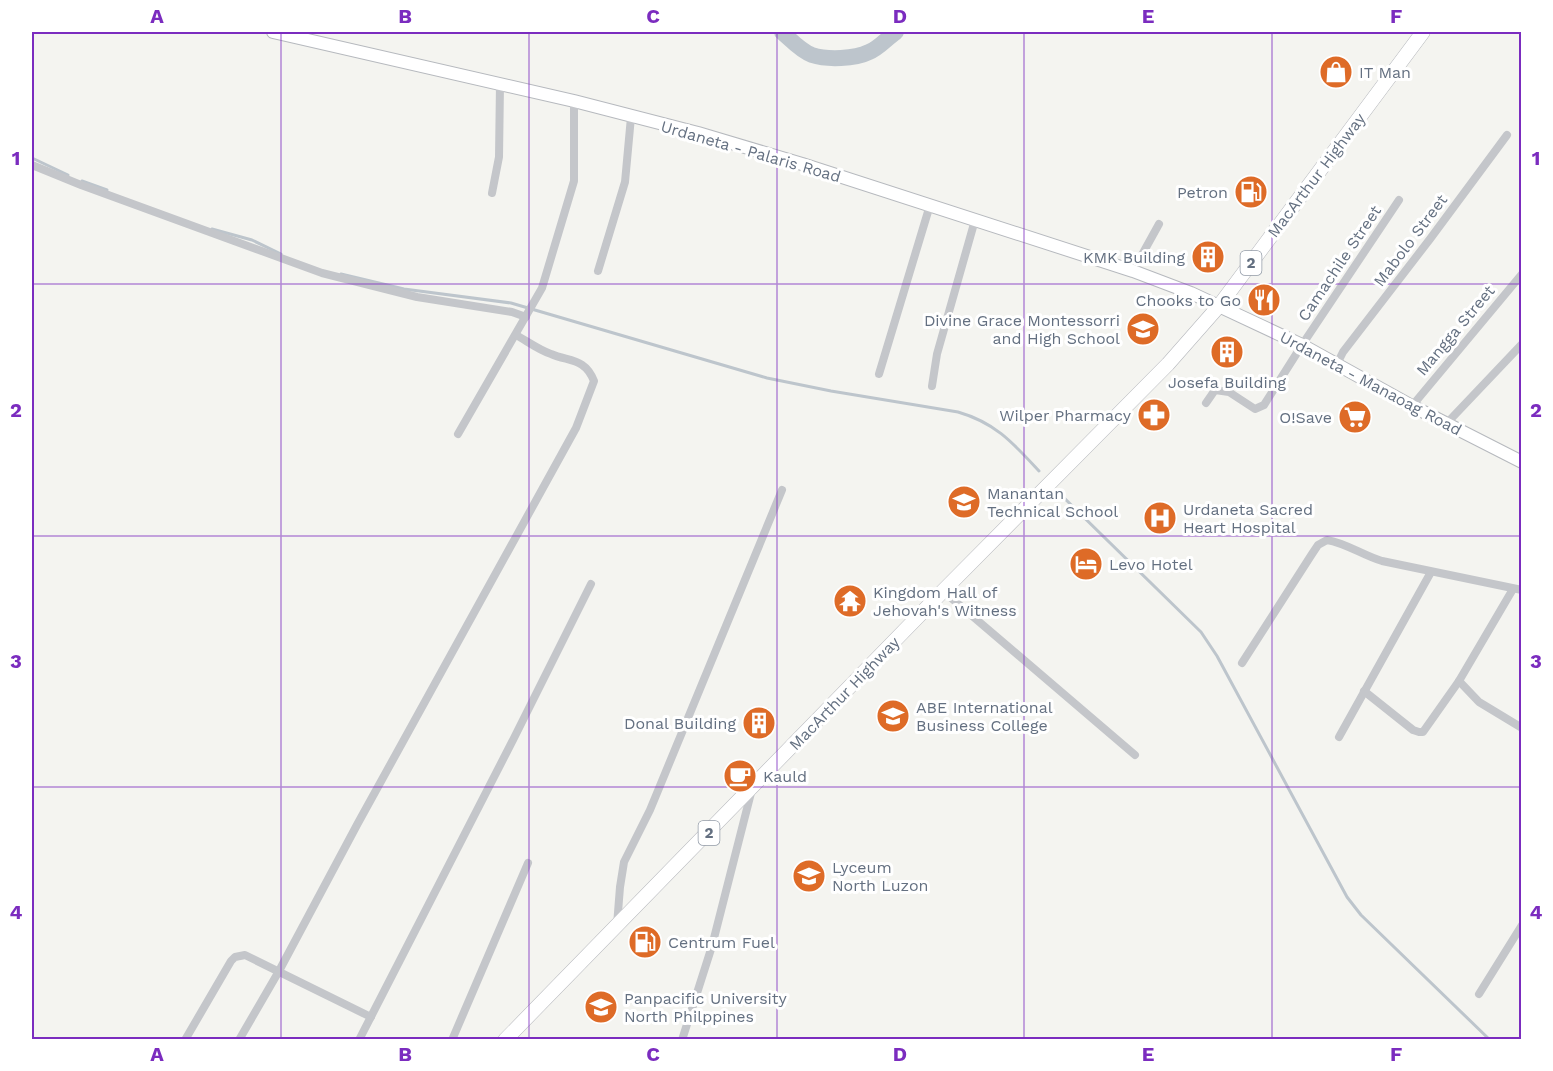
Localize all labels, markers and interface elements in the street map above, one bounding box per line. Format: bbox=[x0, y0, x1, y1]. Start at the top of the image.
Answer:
text: A bbox=[150, 4, 164, 28]
text: B bbox=[398, 4, 412, 28]
text: C bbox=[646, 4, 660, 28]
text: D bbox=[893, 4, 907, 28]
text: E bbox=[1142, 4, 1154, 28]
text: F bbox=[1390, 4, 1402, 28]
shop icon: IT Man bbox=[1318, 54, 1354, 90]
place label: IT Man bbox=[1359, 63, 1411, 82]
street label: MacArthur Highway bbox=[1263, 109, 1370, 241]
street label: Urdaneta - Palaris Road bbox=[659, 117, 843, 186]
text: 1 bbox=[12, 146, 20, 170]
text: 1 bbox=[1532, 146, 1540, 170]
fuel station icon: Petron bbox=[1233, 174, 1269, 210]
place label: Petron bbox=[1177, 183, 1228, 202]
street label: Mabolo Street bbox=[1370, 190, 1451, 290]
street label: Camachile Street bbox=[1294, 202, 1385, 325]
building icon: KMK Building bbox=[1190, 239, 1226, 275]
place label: KMK Building bbox=[1083, 248, 1185, 267]
road number: 2 bbox=[1240, 251, 1262, 275]
street label: Mangga Street bbox=[1412, 281, 1499, 379]
restaurant icon: Chooks to Go bbox=[1246, 282, 1282, 318]
place label: Chooks to Go bbox=[1136, 291, 1241, 310]
place label: Divine Grace Montessorri and High School bbox=[924, 311, 1120, 348]
school or university icon: Divine Grace Montessorri and High School bbox=[1125, 311, 1161, 347]
street label: Urdaneta - Manaoag Road bbox=[1277, 327, 1465, 440]
building icon: Josefa Building bbox=[1209, 334, 1245, 370]
place label: Josefa Building bbox=[1168, 373, 1287, 392]
pharmacy icon: Wilper Pharmacy bbox=[1136, 397, 1172, 433]
text: 2 bbox=[10, 398, 22, 422]
text: 2 bbox=[1530, 398, 1542, 422]
supermarket icon: O!Save bbox=[1337, 399, 1373, 435]
place label: Wilper Pharmacy bbox=[999, 406, 1132, 425]
place label: O!Save bbox=[1279, 408, 1332, 427]
school or university icon: Manantan Technical School bbox=[946, 484, 982, 520]
place label: Manantan Technical School bbox=[987, 484, 1118, 521]
hospital icon: Urdaneta Sacred Heart Hospital bbox=[1142, 500, 1178, 536]
place label: Urdaneta Sacred Heart Hospital bbox=[1183, 500, 1313, 537]
hotel icon: Levo Hotel bbox=[1068, 546, 1104, 582]
place label: Levo Hotel bbox=[1109, 555, 1193, 574]
temple icon: Kingdom Hall of Jehovah's Witness bbox=[832, 583, 868, 619]
place label: Kingdom Hall of Jehovah's Witness bbox=[873, 583, 1017, 620]
street label: MacArthur Highway bbox=[785, 632, 904, 754]
text: 3 bbox=[10, 649, 22, 673]
text: 3 bbox=[1530, 649, 1542, 673]
school or university icon: ABE International Business College bbox=[875, 698, 911, 734]
place label: ABE International Business College bbox=[916, 698, 1053, 735]
building icon: Donal Building bbox=[741, 705, 777, 741]
place label: Donal Building bbox=[624, 714, 736, 733]
cafe icon: Kauld bbox=[722, 758, 758, 794]
place label: Kauld bbox=[763, 767, 807, 786]
road number: 2 bbox=[698, 821, 720, 845]
school or university icon: Lyceum North Luzon bbox=[791, 858, 827, 894]
place label: Lyceum North Luzon bbox=[832, 858, 929, 895]
text: 4 bbox=[10, 900, 23, 924]
text: 4 bbox=[1530, 900, 1543, 924]
fuel station icon: Centrum Fuel bbox=[627, 924, 663, 960]
place label: Centrum Fuel bbox=[668, 933, 775, 952]
school or university icon: Panpacific University North Philppines bbox=[583, 989, 619, 1025]
place label: Panpacific University North Philppines bbox=[624, 989, 788, 1026]
text: A bbox=[150, 1042, 164, 1066]
text: B bbox=[398, 1042, 412, 1066]
text: C bbox=[646, 1042, 660, 1066]
text: D bbox=[893, 1042, 907, 1066]
text: E bbox=[1142, 1042, 1154, 1066]
text: F bbox=[1390, 1042, 1402, 1066]

